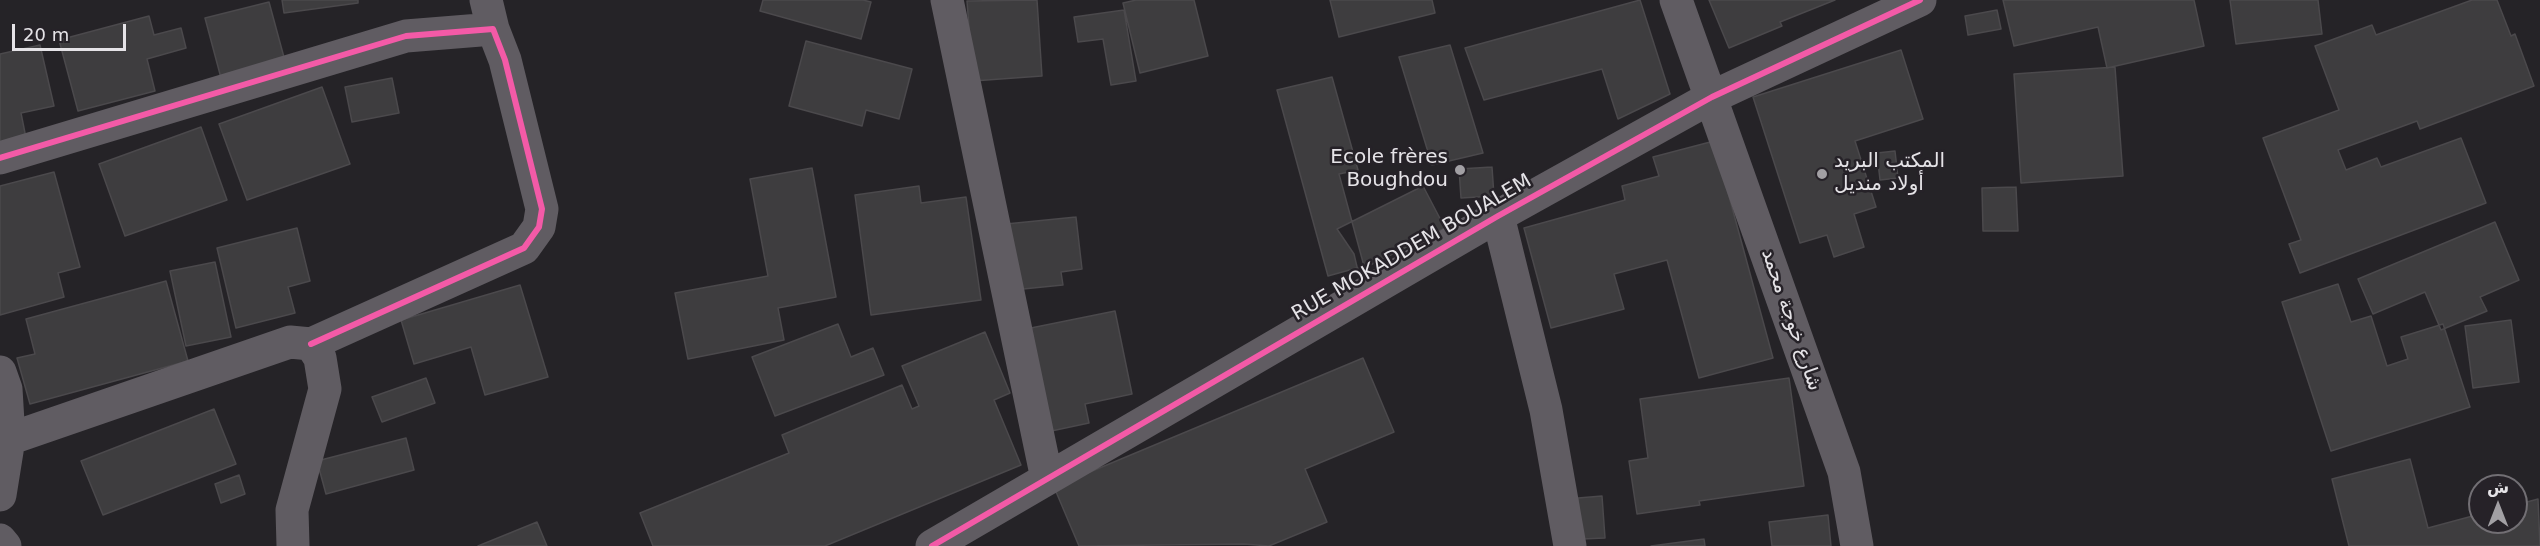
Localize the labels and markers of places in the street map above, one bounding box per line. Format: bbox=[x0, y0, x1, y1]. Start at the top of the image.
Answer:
place label: Ecole frères Boughdou bbox=[1330, 146, 1448, 193]
place label: المكتب البريد أولاد منديل bbox=[1834, 150, 1945, 197]
marker: Ecole frères Boughdou bbox=[1453, 163, 1467, 177]
marker: المكتب البريد أولاد منديل bbox=[1815, 167, 1829, 181]

